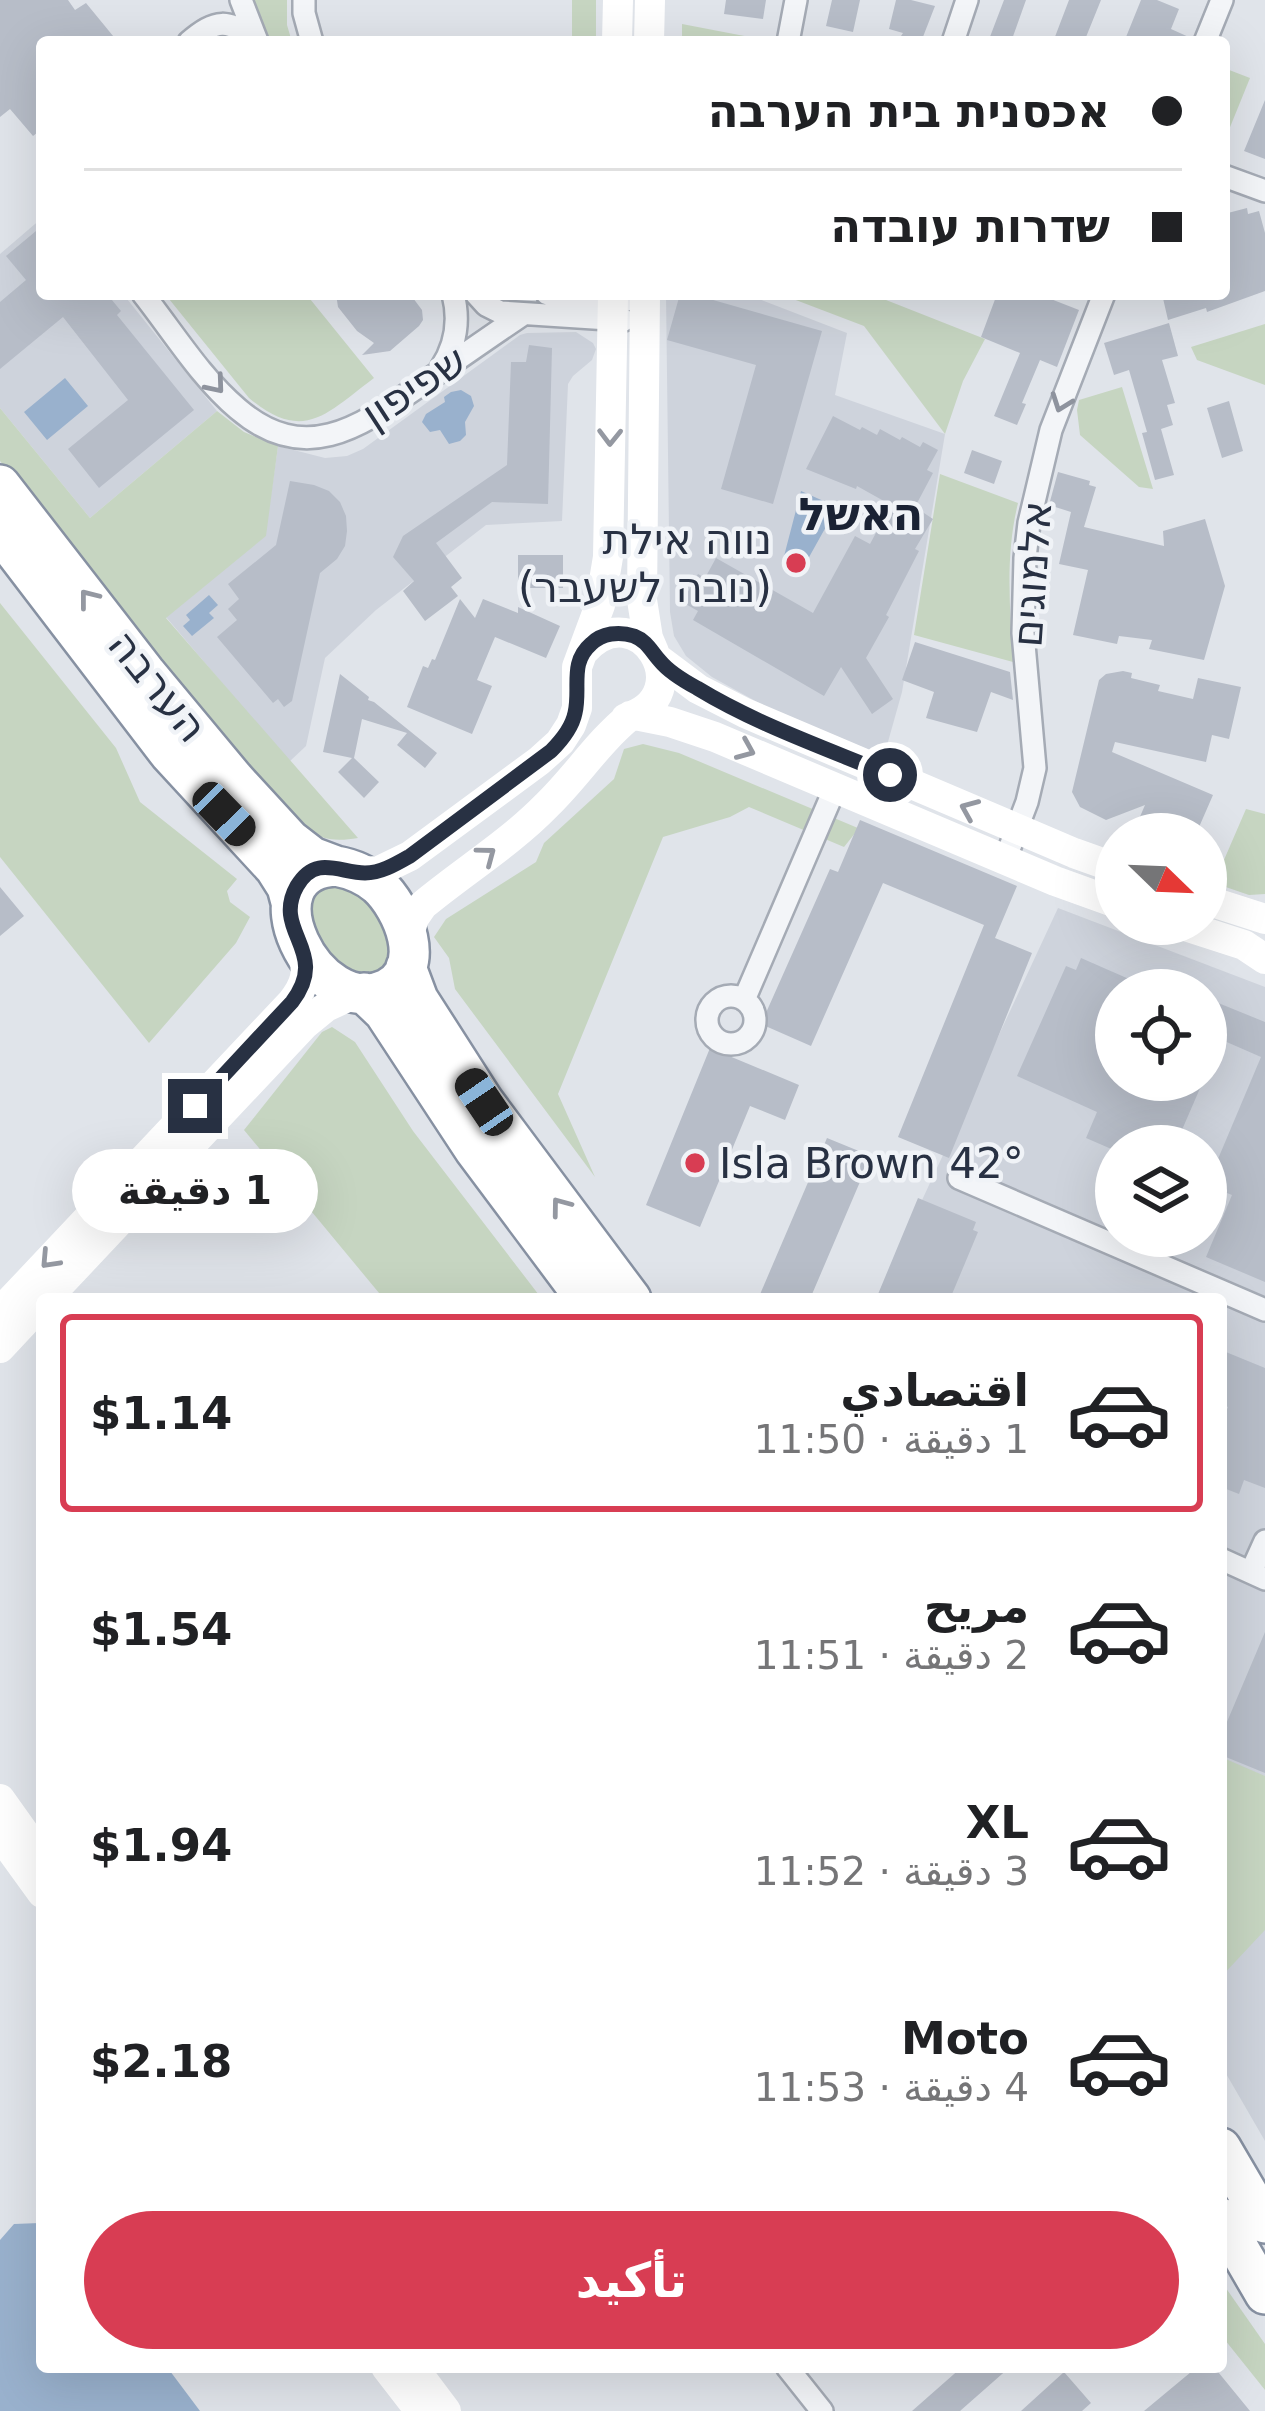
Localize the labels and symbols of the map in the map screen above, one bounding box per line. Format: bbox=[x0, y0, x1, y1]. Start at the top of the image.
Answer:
street label: שפיפון bbox=[353, 335, 475, 439]
one-way arrow bbox=[202, 371, 224, 393]
one-way arrow bbox=[1051, 391, 1075, 412]
one-way arrow bbox=[598, 428, 624, 447]
district label: האשל bbox=[798, 488, 924, 541]
street label: אלמוגים bbox=[1002, 499, 1062, 649]
place label: נווה אילת (נובה לשעבר) bbox=[518, 515, 772, 612]
marker: נווה אילת (נובה לשעבר) bbox=[783, 550, 809, 576]
one-way arrow bbox=[81, 589, 102, 611]
street label: הערבה bbox=[98, 620, 218, 752]
one-way arrow bbox=[734, 736, 755, 760]
route start bbox=[863, 748, 917, 802]
car bbox=[186, 776, 262, 852]
one-way arrow bbox=[959, 799, 981, 823]
north arrow bbox=[1095, 813, 1227, 945]
one-way arrow bbox=[473, 848, 495, 870]
car bbox=[449, 1062, 519, 1142]
route end bbox=[168, 1079, 222, 1133]
place label: Isla Brown 42° bbox=[719, 1139, 1024, 1188]
callout: 1 دقيقة bbox=[72, 1148, 318, 1232]
marker: Isla Brown 42° bbox=[682, 1150, 708, 1176]
one-way arrow bbox=[552, 1198, 574, 1219]
one-way arrow bbox=[42, 1246, 64, 1268]

